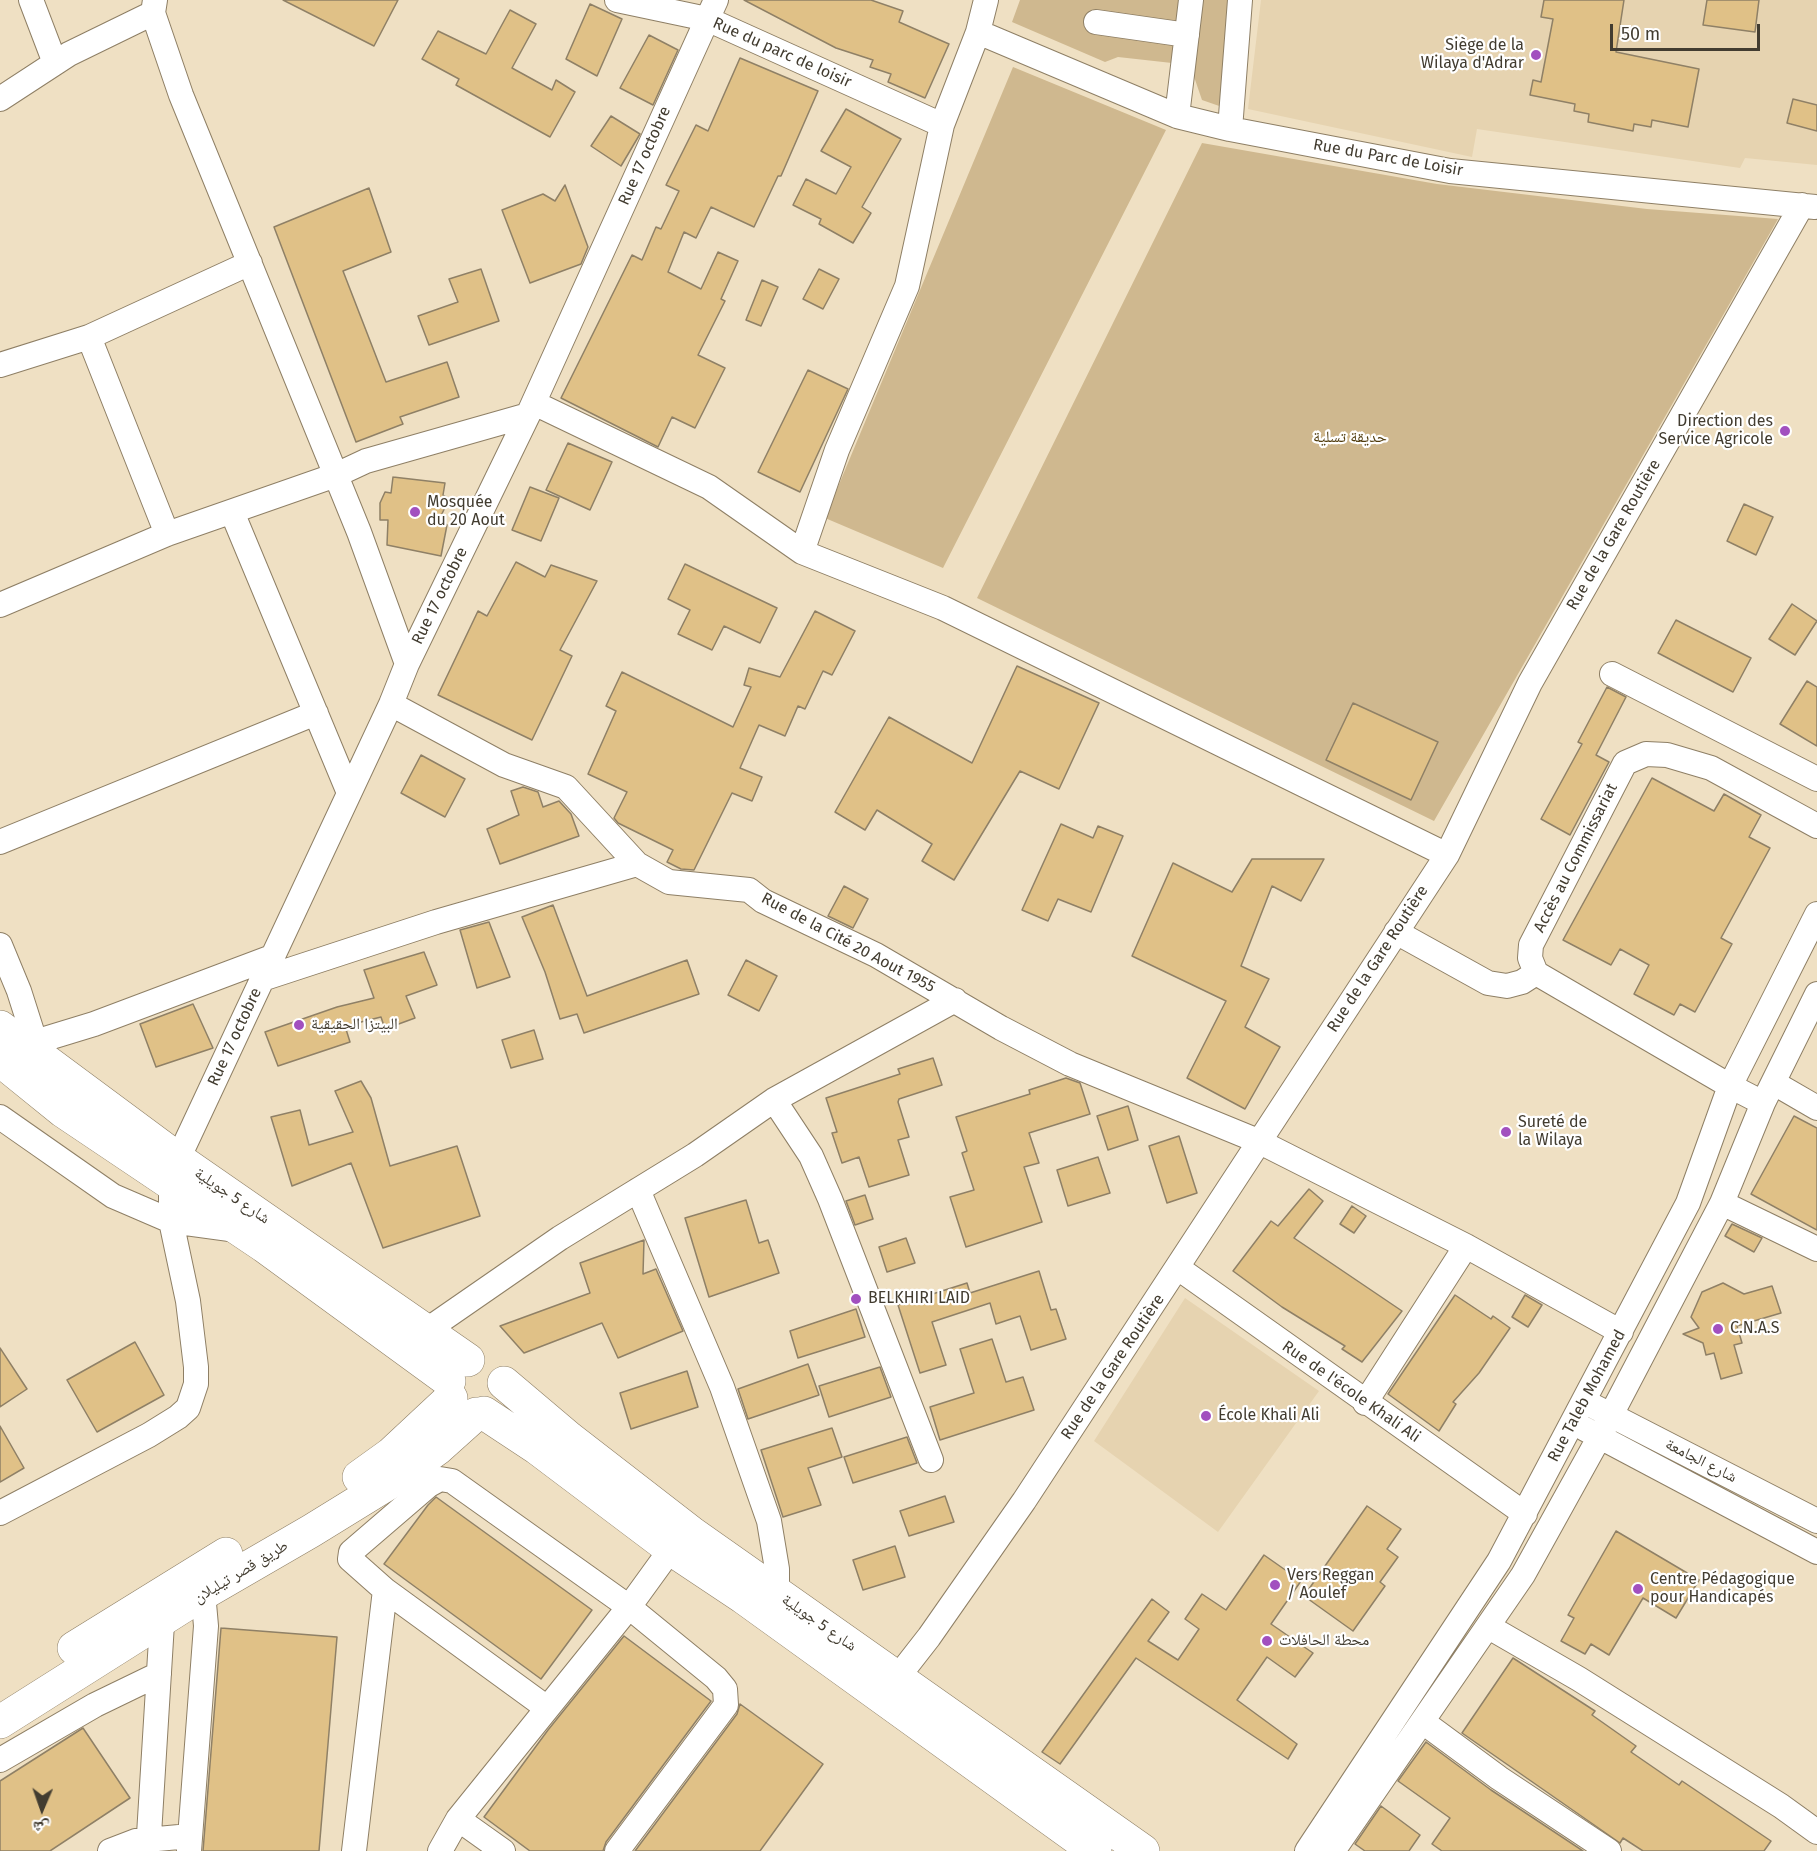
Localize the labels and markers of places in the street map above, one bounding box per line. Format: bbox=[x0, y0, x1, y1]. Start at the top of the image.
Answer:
place label: Siège de la Wilaya d'Adrar bbox=[1421, 36, 1524, 74]
marker: Siège de la Wilaya d'Adrar bbox=[1529, 48, 1543, 62]
place label: Direction des Service Agricole bbox=[1659, 412, 1773, 450]
marker: Direction des Service Agricole bbox=[1778, 424, 1792, 438]
place label: Mosquée du 20 Aout bbox=[427, 493, 505, 531]
marker: Mosquée du 20 Aout bbox=[408, 505, 422, 519]
place label: البيتزا الحقيقية bbox=[311, 1015, 398, 1035]
marker: البيتزا الحقيقية bbox=[292, 1018, 306, 1032]
place label: Sureté de la Wilaya bbox=[1518, 1113, 1587, 1151]
marker: Sureté de la Wilaya bbox=[1499, 1125, 1513, 1139]
place label: BELKHIRI LAID bbox=[868, 1289, 970, 1309]
marker: BELKHIRI LAID bbox=[849, 1292, 863, 1306]
place label: C.N.A.S bbox=[1730, 1319, 1779, 1339]
marker: C.N.A.S bbox=[1711, 1322, 1725, 1336]
place label: École Khali Ali bbox=[1218, 1406, 1320, 1426]
marker: École Khali Ali bbox=[1199, 1409, 1213, 1423]
place label: Vers Reggan / Aoulef bbox=[1287, 1566, 1374, 1604]
place label: Centre Pédagogique pour Handicapés bbox=[1650, 1570, 1795, 1608]
marker: Vers Reggan / Aoulef bbox=[1268, 1578, 1282, 1592]
marker: Centre Pédagogique pour Handicapés bbox=[1631, 1582, 1645, 1596]
place label: محطة الحافلات bbox=[1279, 1631, 1369, 1651]
marker: محطة الحافلات bbox=[1260, 1634, 1274, 1648]

